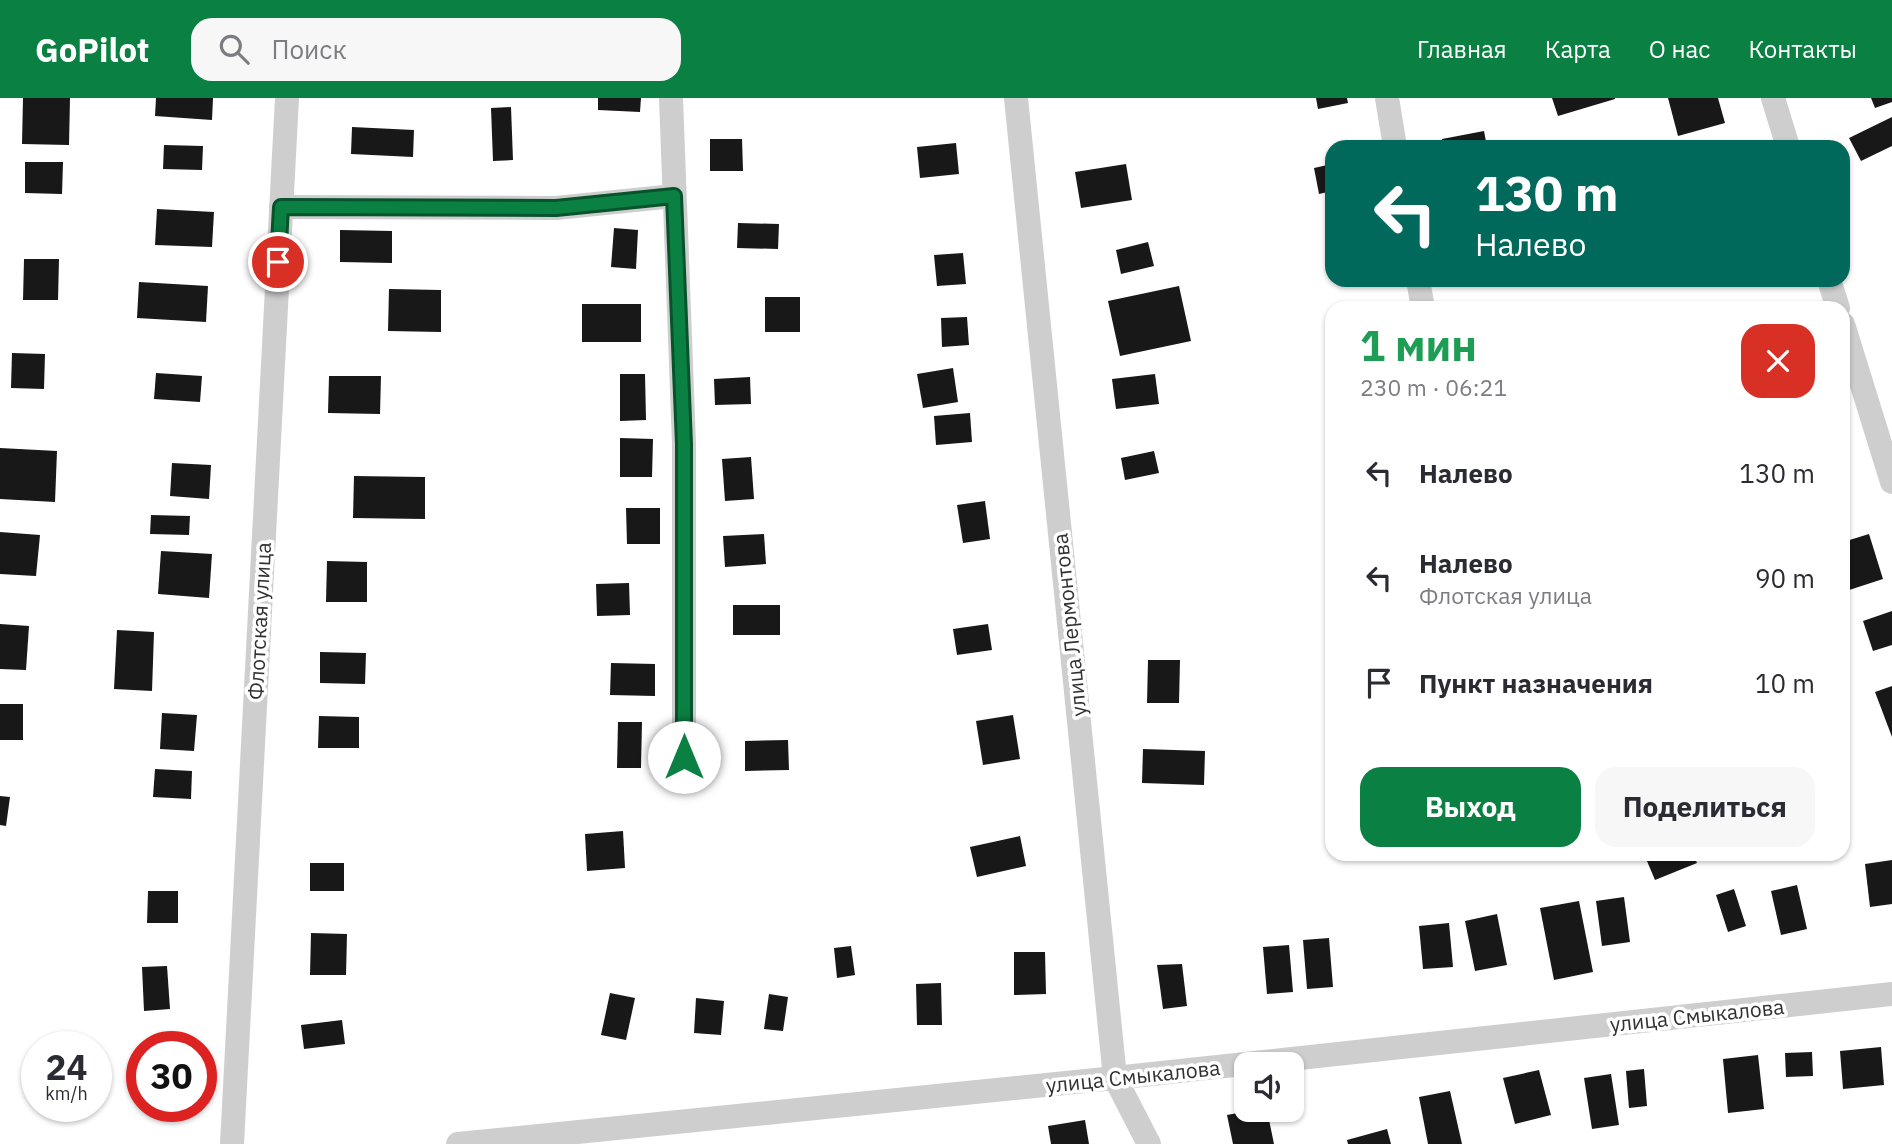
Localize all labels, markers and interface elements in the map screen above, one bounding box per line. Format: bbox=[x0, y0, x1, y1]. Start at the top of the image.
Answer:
search box bbox=[191, 18, 681, 81]
text: GoPilot bbox=[35, 28, 149, 71]
icon: search bbox=[215, 30, 253, 68]
text: Поиск bbox=[271, 32, 347, 66]
text: Главная bbox=[1417, 33, 1507, 65]
text: Карта bbox=[1545, 33, 1611, 65]
text: О нас bbox=[1649, 33, 1710, 65]
text: Контакты bbox=[1748, 33, 1857, 65]
text: 130 m bbox=[1475, 161, 1619, 224]
icon: left bbox=[1360, 168, 1451, 259]
text: Налево bbox=[1475, 223, 1586, 265]
pin bbox=[248, 232, 308, 292]
icon: arrive bbox=[259, 243, 297, 281]
text: 1 мин bbox=[1360, 318, 1477, 373]
button: close bbox=[1741, 324, 1815, 398]
text: 230 m · 06:21 bbox=[1360, 372, 1507, 402]
icon: left bbox=[1360, 454, 1398, 492]
text: Налево bbox=[1419, 456, 1513, 490]
text: 130 m bbox=[1739, 456, 1815, 490]
street label: улица Лермонтова bbox=[1045, 532, 1093, 718]
street label: Флотская улица bbox=[241, 541, 277, 701]
text: Налево bbox=[1419, 546, 1513, 580]
icon: left bbox=[1360, 559, 1398, 597]
text: 90 m bbox=[1755, 561, 1815, 595]
text: Флотская улица bbox=[1419, 580, 1592, 610]
icon: arrive bbox=[1360, 664, 1398, 702]
text: Пункт назначения bbox=[1419, 666, 1653, 700]
text: 10 m bbox=[1755, 666, 1815, 700]
position arrow bbox=[647, 720, 721, 794]
button: Выход bbox=[1360, 767, 1581, 847]
button: Поделиться bbox=[1595, 767, 1815, 847]
street label: улица Смыкалова bbox=[1608, 992, 1786, 1038]
speed limit sign: 30 bbox=[126, 1031, 217, 1122]
text: 24 bbox=[45, 1044, 88, 1090]
map controls bbox=[1234, 1052, 1304, 1122]
button: sound bbox=[1234, 1052, 1304, 1122]
street label: улица Смыкалова bbox=[1044, 1053, 1222, 1099]
text: km/h bbox=[45, 1082, 88, 1105]

